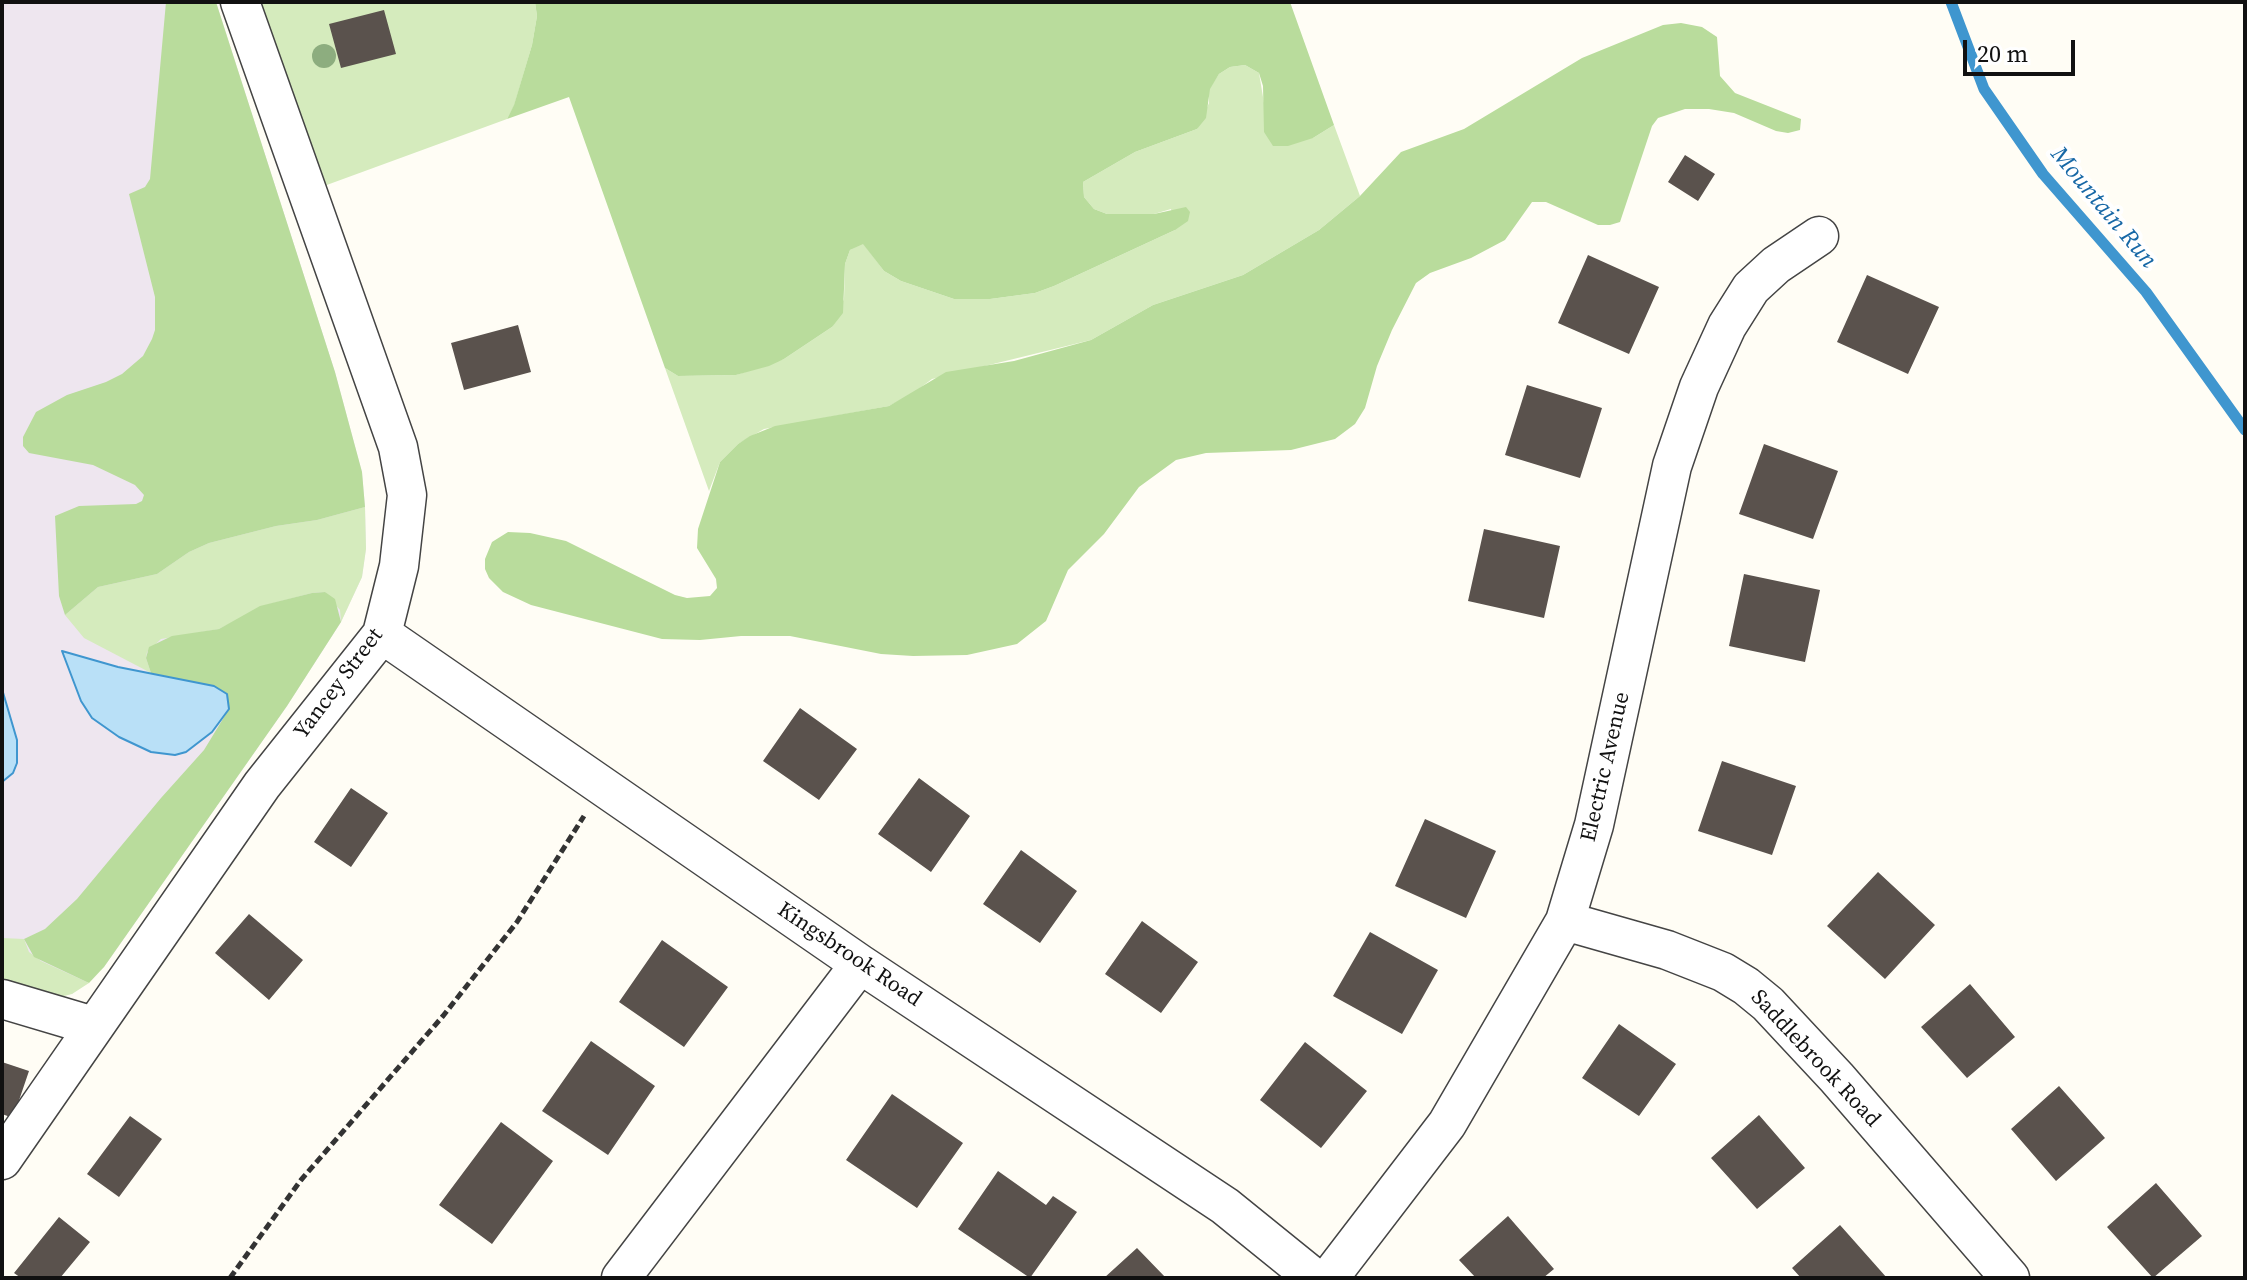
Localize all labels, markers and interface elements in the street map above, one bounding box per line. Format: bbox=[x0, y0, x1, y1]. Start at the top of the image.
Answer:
scale bar bbox=[1967, 24, 2079, 74]
text: 20 m bbox=[1977, 37, 2028, 70]
water label: Mountain Run bbox=[2044, 141, 2162, 275]
street label: Yancey Street bbox=[289, 624, 389, 744]
street label: Electric Avenue bbox=[1576, 690, 1636, 844]
street label: Kingsbrook Road bbox=[772, 897, 926, 1013]
street label: Saddlebrook Road bbox=[1745, 985, 1885, 1133]

